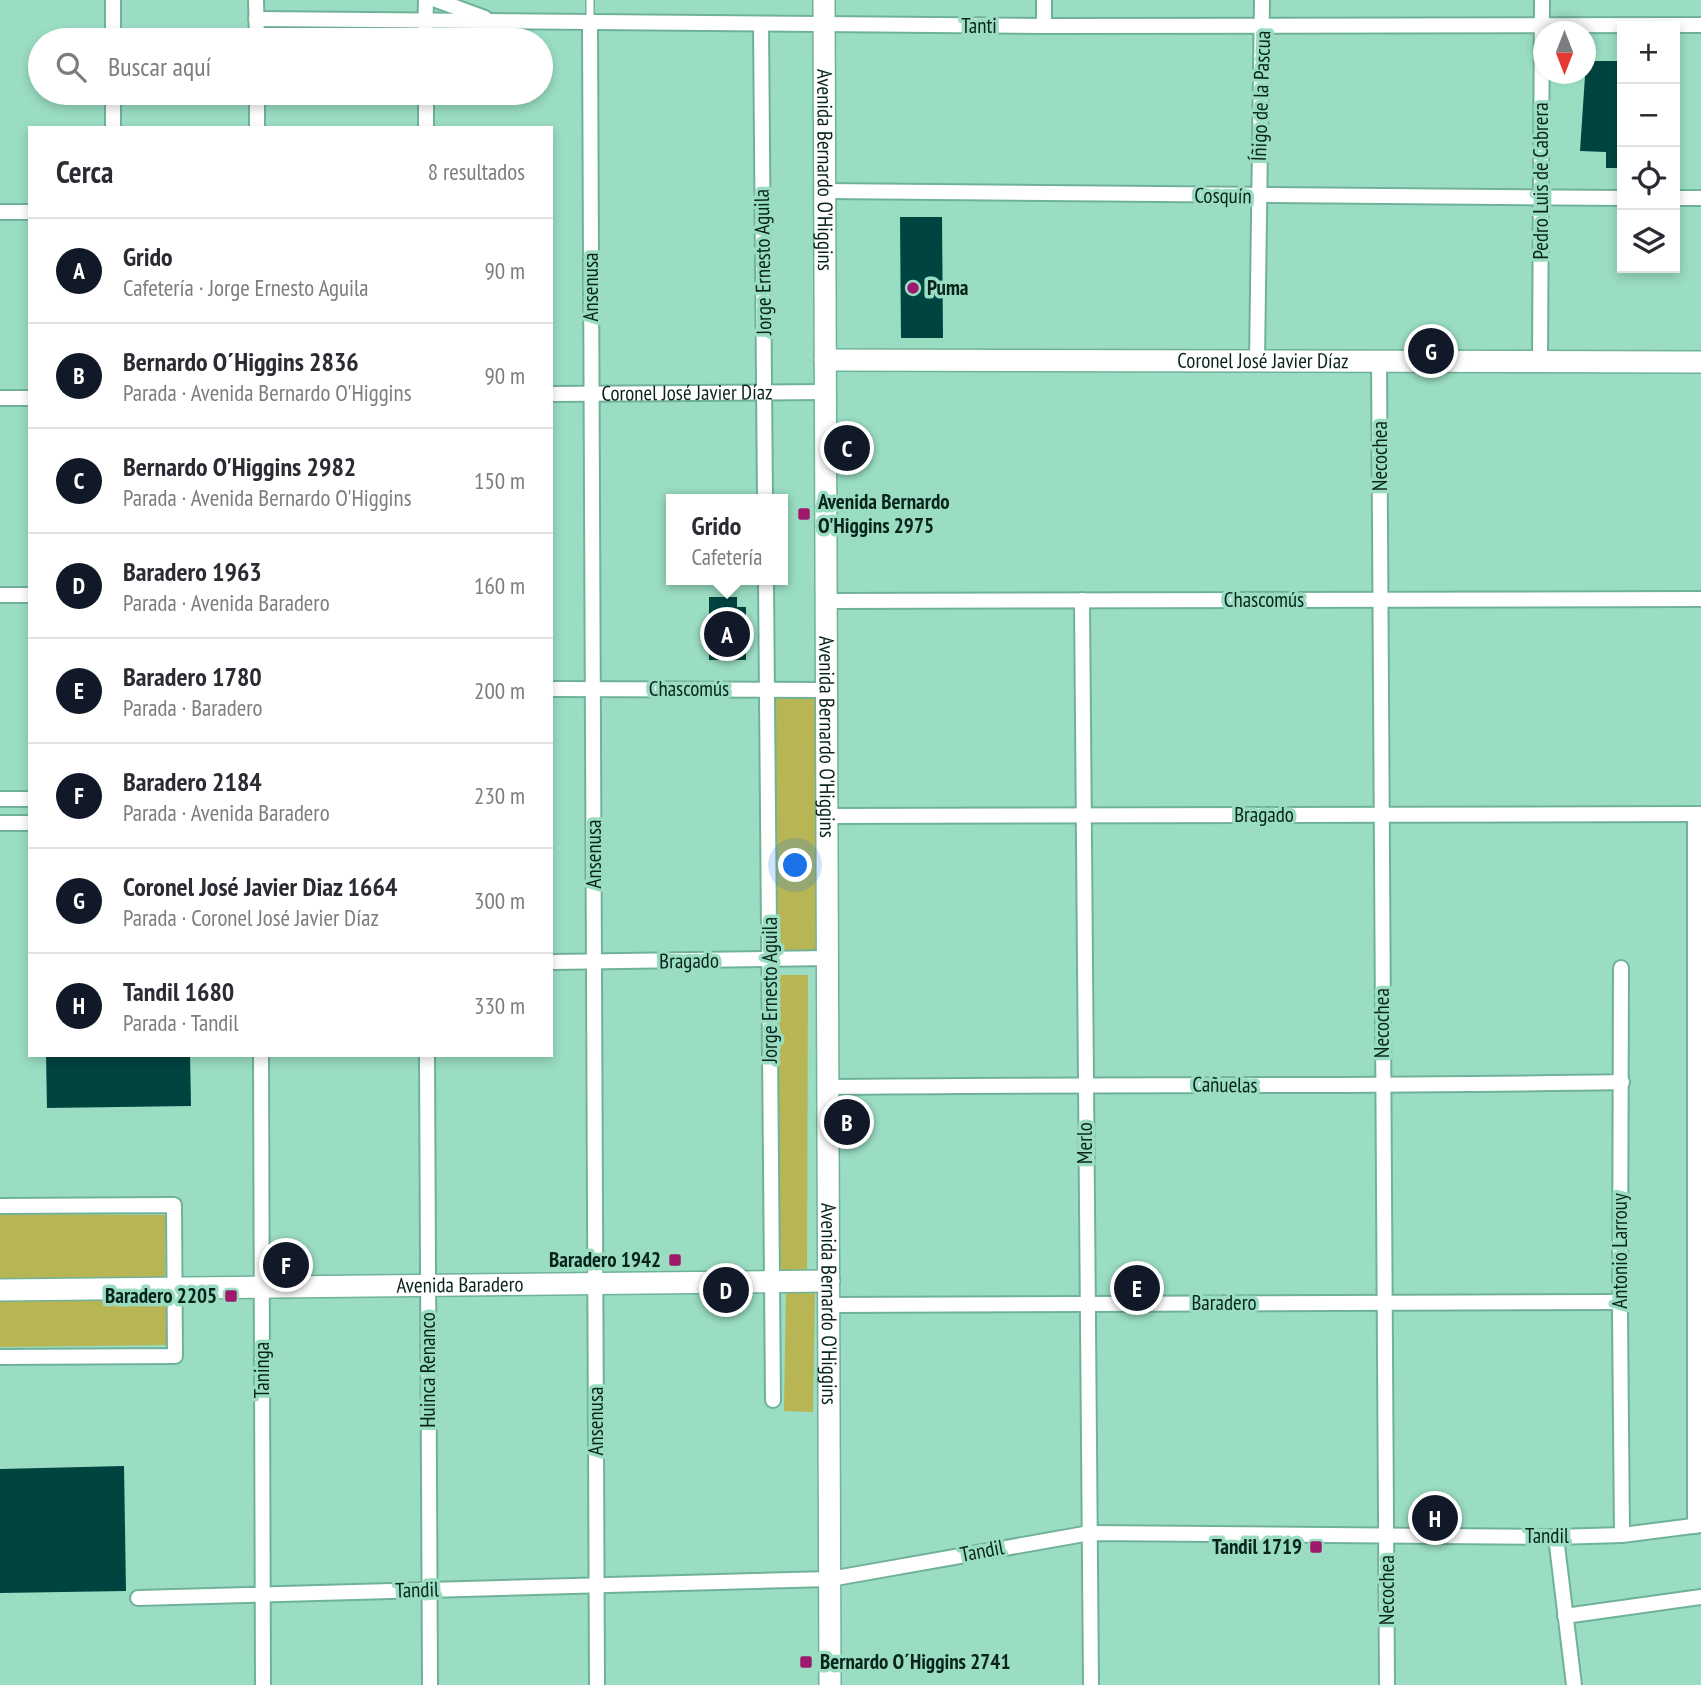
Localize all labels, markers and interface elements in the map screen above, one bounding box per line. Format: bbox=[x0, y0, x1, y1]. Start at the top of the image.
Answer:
street label: Tanti bbox=[961, 12, 997, 39]
north arrow bbox=[1533, 21, 1596, 84]
map controls bbox=[1617, 21, 1680, 273]
button: + bbox=[1617, 21, 1680, 84]
search box bbox=[28, 28, 553, 105]
street label: Íñigo de la Pascua bbox=[1245, 30, 1276, 162]
icon: search bbox=[52, 48, 90, 86]
text: Buscar aquí bbox=[108, 50, 211, 83]
street label: Avenida Bernardo O'Higgins bbox=[811, 69, 839, 271]
button: − bbox=[1617, 84, 1680, 147]
street label: Pedro Luis de Cabrera bbox=[1527, 102, 1554, 260]
button: locate bbox=[1617, 147, 1680, 210]
text: Cerca bbox=[56, 152, 113, 191]
text: 8 resultados bbox=[428, 157, 525, 186]
street label: Cosquín bbox=[1194, 182, 1252, 209]
street label: Jorge Ernesto Aguila bbox=[748, 189, 777, 336]
button: layers bbox=[1617, 210, 1680, 273]
text: Grido bbox=[123, 240, 173, 273]
street label: Ansenusa bbox=[577, 253, 604, 321]
text: A bbox=[73, 256, 85, 285]
text: 90 m bbox=[484, 256, 525, 285]
text: Cafetería · Jorge Ernesto Aguila bbox=[123, 273, 369, 302]
place label: Puma bbox=[927, 274, 969, 301]
marker: Puma bbox=[905, 280, 921, 296]
pin: G bbox=[1408, 325, 1454, 377]
text: Bernardo O´Higgins 2836 bbox=[123, 345, 359, 378]
street label: Coronel José Javier Díaz bbox=[1177, 347, 1349, 374]
text: B bbox=[73, 361, 85, 390]
text: 90 m bbox=[484, 361, 525, 390]
text: Parada · Avenida Bernardo O'Higgins bbox=[123, 378, 411, 407]
street label: Coronel José Javier Díaz bbox=[601, 378, 773, 407]
street label: Necochea bbox=[1366, 421, 1393, 491]
pin: C bbox=[824, 422, 870, 474]
text: Bernardo O'Higgins 2982 bbox=[123, 450, 356, 483]
text: C bbox=[74, 466, 84, 495]
text: 150 m bbox=[474, 466, 525, 495]
text: Parada · Avenida Bernardo O'Higgins bbox=[123, 483, 411, 512]
place label: Avenida Bernardo O'Higgins 2975 bbox=[817, 488, 950, 539]
popup bbox=[666, 494, 788, 585]
marker: Avenida Bernardo O'Higgins 2975 bbox=[796, 506, 812, 522]
text: Grido bbox=[692, 509, 741, 542]
text: Cafetería bbox=[692, 542, 762, 571]
text: Baradero 1963 bbox=[123, 555, 262, 588]
text: D bbox=[73, 571, 85, 600]
text: 160 m bbox=[474, 571, 525, 600]
street label: Chascomús bbox=[1224, 586, 1304, 613]
text: Parada · Avenida Baradero bbox=[123, 588, 330, 617]
pin: A bbox=[704, 608, 750, 660]
street label: Avenida Bernardo O'Higgins bbox=[813, 636, 841, 838]
text: Baradero 1780 bbox=[123, 660, 262, 693]
street label: Chascomús bbox=[649, 675, 729, 702]
text: E bbox=[74, 676, 84, 705]
text: 200 m bbox=[474, 676, 525, 705]
text: Parada · Baradero bbox=[123, 693, 263, 722]
text: Baradero 2184 bbox=[123, 765, 262, 798]
text: F bbox=[74, 781, 84, 810]
text: 230 m bbox=[474, 781, 525, 810]
text: Parada · Avenida Baradero bbox=[123, 798, 330, 827]
street label: Bragado bbox=[1234, 801, 1294, 828]
street label: Ansenusa bbox=[580, 820, 607, 888]
your location bbox=[778, 848, 812, 882]
text: Coronel José Javier Diaz 1664 bbox=[123, 870, 397, 903]
text: G bbox=[73, 886, 85, 915]
text: 300 m bbox=[474, 886, 525, 915]
text: Parada · Coronel José Javier Díaz bbox=[123, 903, 379, 932]
street label: Jorge Ernesto Aguila bbox=[756, 917, 783, 1064]
street label: Bragado bbox=[659, 946, 719, 975]
text: Tandil 1680 bbox=[123, 975, 234, 1008]
street label: Necochea bbox=[1368, 988, 1395, 1058]
text: H bbox=[73, 991, 85, 1020]
text: 330 m bbox=[474, 991, 525, 1020]
text: Parada · Tandil bbox=[123, 1008, 239, 1037]
street label: Cañuelas bbox=[1192, 1070, 1258, 1099]
pin: B bbox=[824, 1096, 870, 1148]
street label: Merlo bbox=[1071, 1122, 1098, 1164]
street label: Antonio Larrouy bbox=[1606, 1193, 1633, 1309]
street label: Avenida Bernardo O'Higgins bbox=[815, 1203, 843, 1405]
pin: F bbox=[263, 1239, 309, 1291]
place label: Baradero 1942 bbox=[549, 1246, 661, 1273]
marker: Baradero 1942 bbox=[667, 1252, 683, 1268]
pin: E bbox=[1114, 1262, 1160, 1314]
pin: D bbox=[703, 1264, 749, 1316]
street label: Avenida Baradero bbox=[396, 1270, 524, 1299]
place label: Baradero 2205 bbox=[105, 1282, 217, 1309]
marker: Baradero 2205 bbox=[223, 1288, 239, 1304]
street label: Baradero bbox=[1191, 1289, 1257, 1316]
street label: Huinca Renanco bbox=[414, 1312, 441, 1428]
street label: Taninga bbox=[248, 1342, 275, 1398]
street label: Ansenusa bbox=[582, 1387, 609, 1455]
pin: H bbox=[1412, 1492, 1458, 1544]
street label: Tandil bbox=[1525, 1522, 1569, 1549]
street label: Tandil bbox=[958, 1533, 1006, 1568]
place label: Tandil 1719 bbox=[1212, 1533, 1302, 1560]
marker: Tandil 1719 bbox=[1308, 1539, 1324, 1555]
street label: Necochea bbox=[1373, 1555, 1400, 1625]
street label: Tandil bbox=[395, 1575, 439, 1604]
place label: Bernardo O´Higgins 2741 bbox=[820, 1648, 1010, 1675]
marker: Bernardo O´Higgins 2741 bbox=[798, 1654, 814, 1670]

